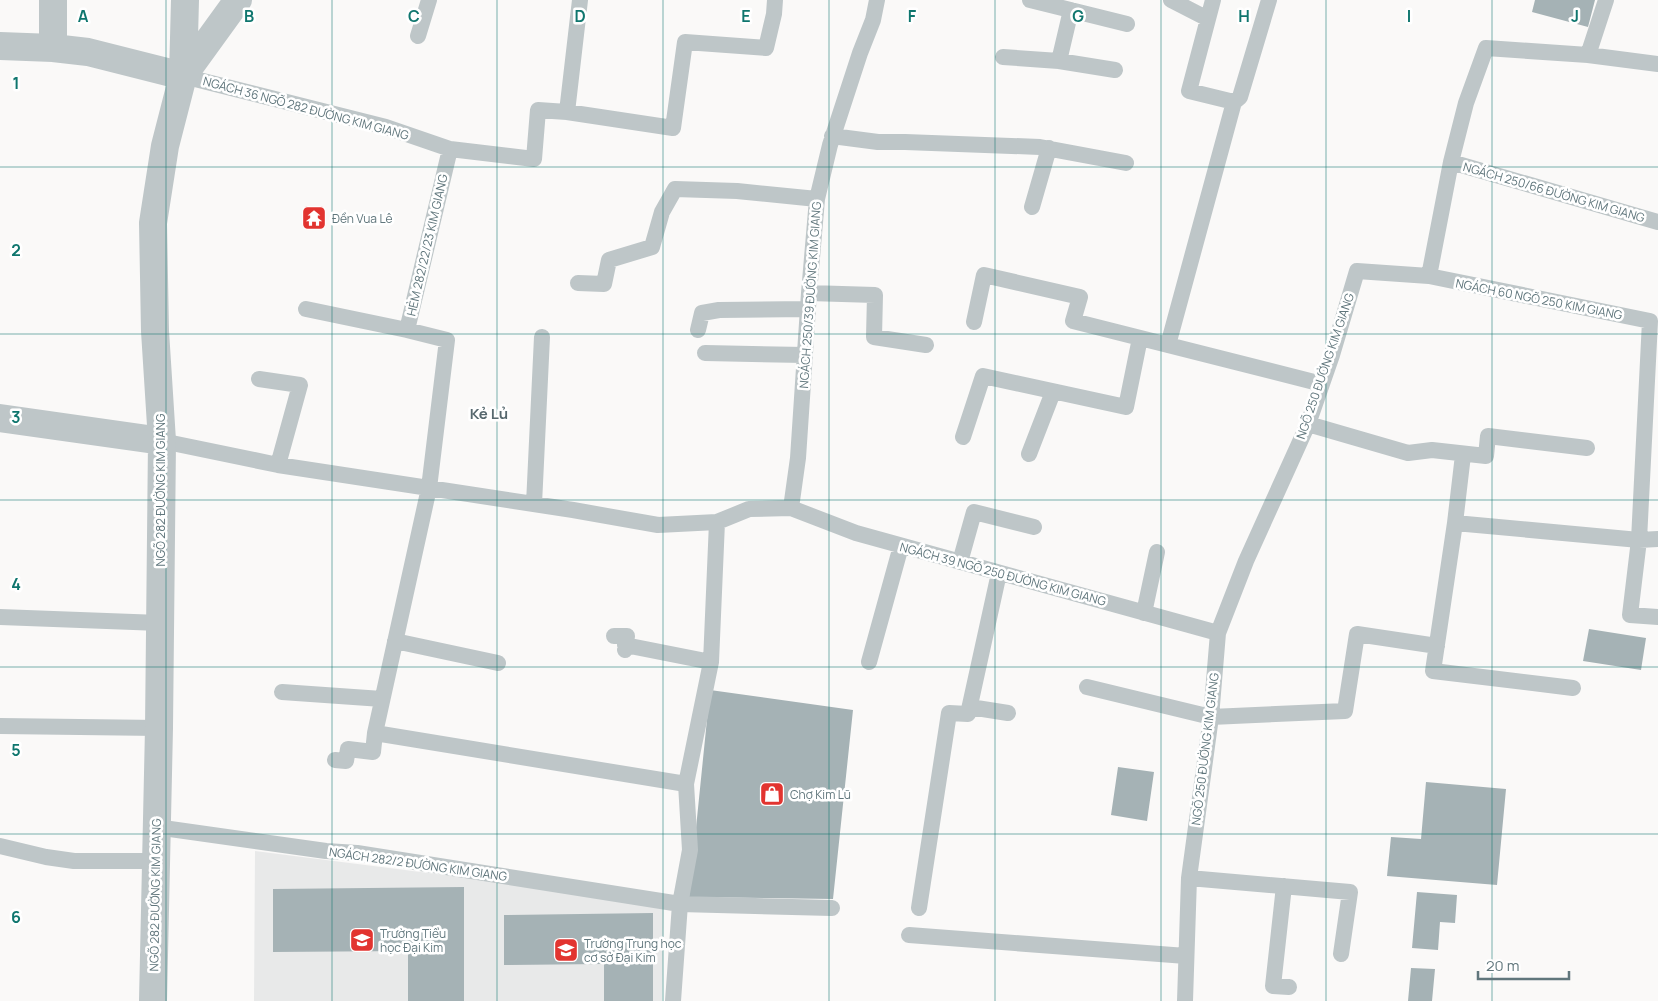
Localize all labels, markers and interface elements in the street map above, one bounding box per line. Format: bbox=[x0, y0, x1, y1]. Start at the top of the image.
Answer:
text: A bbox=[78, 5, 89, 27]
text: B bbox=[244, 5, 254, 27]
text: C bbox=[408, 5, 420, 27]
text: D bbox=[574, 5, 586, 27]
text: E bbox=[741, 5, 751, 27]
text: F bbox=[908, 5, 917, 27]
text: G bbox=[1072, 5, 1084, 27]
text: H bbox=[1238, 5, 1250, 27]
text: I bbox=[1407, 5, 1411, 27]
text: J bbox=[1571, 5, 1579, 27]
text: 1 bbox=[12, 72, 20, 94]
street label: NGÁCH 36 NGÕ 282 ĐƯỜNG KIM GIANG bbox=[201, 72, 411, 144]
street label: NGÁCH 250/66 ĐƯỜNG KIM GIANG bbox=[1461, 158, 1647, 226]
street label: HẺM 282/22/23 KIM GIANG bbox=[402, 172, 452, 318]
street label: NGÁCH 250/39 ĐƯỜNG KIM GIANG bbox=[795, 200, 825, 389]
temple icon: Đền Vua Lê bbox=[301, 205, 327, 231]
place label: Đền Vua Lê bbox=[332, 210, 393, 227]
text: 2 bbox=[11, 239, 21, 261]
street label: NGÁCH 60 NGÕ 250 KIM GIANG bbox=[1454, 274, 1624, 324]
street label: NGÕ 250 ĐƯỜNG KIM GIANG bbox=[1292, 290, 1358, 441]
district label: Kẻ Lủ bbox=[470, 403, 508, 424]
text: 3 bbox=[11, 406, 21, 428]
street label: NGÕ 282 ĐƯỜNG KIM GIANG bbox=[152, 413, 169, 566]
street label: NGÁCH 39 NGÕ 250 ĐƯỜNG KIM GIANG bbox=[898, 538, 1109, 610]
text: 4 bbox=[11, 573, 21, 595]
street label: NGÕ 250 ĐƯỜNG KIM GIANG bbox=[1187, 671, 1223, 826]
text: 5 bbox=[11, 739, 21, 761]
shop icon: Chợ Kim Lũ bbox=[759, 781, 785, 807]
place label: Chợ Kim Lũ bbox=[790, 786, 851, 803]
street label: NGÕ 282 ĐƯỜNG KIM GIANG bbox=[145, 818, 165, 972]
street label: NGÁCH 282/2 ĐƯỜNG KIM GIANG bbox=[328, 843, 509, 885]
text: 6 bbox=[11, 906, 21, 928]
place label: Trường Tiểu học Đại Kim bbox=[380, 925, 446, 956]
school or university icon: Trường Tiểu học Đại Kim bbox=[349, 927, 375, 953]
place label: Trường Trung học cơ sở Đại Kim bbox=[584, 935, 682, 966]
school or university icon: Trường Trung học cơ sở Đại Kim bbox=[553, 937, 579, 963]
scale bar bbox=[1478, 948, 1569, 980]
text: 20 m bbox=[1486, 955, 1519, 976]

